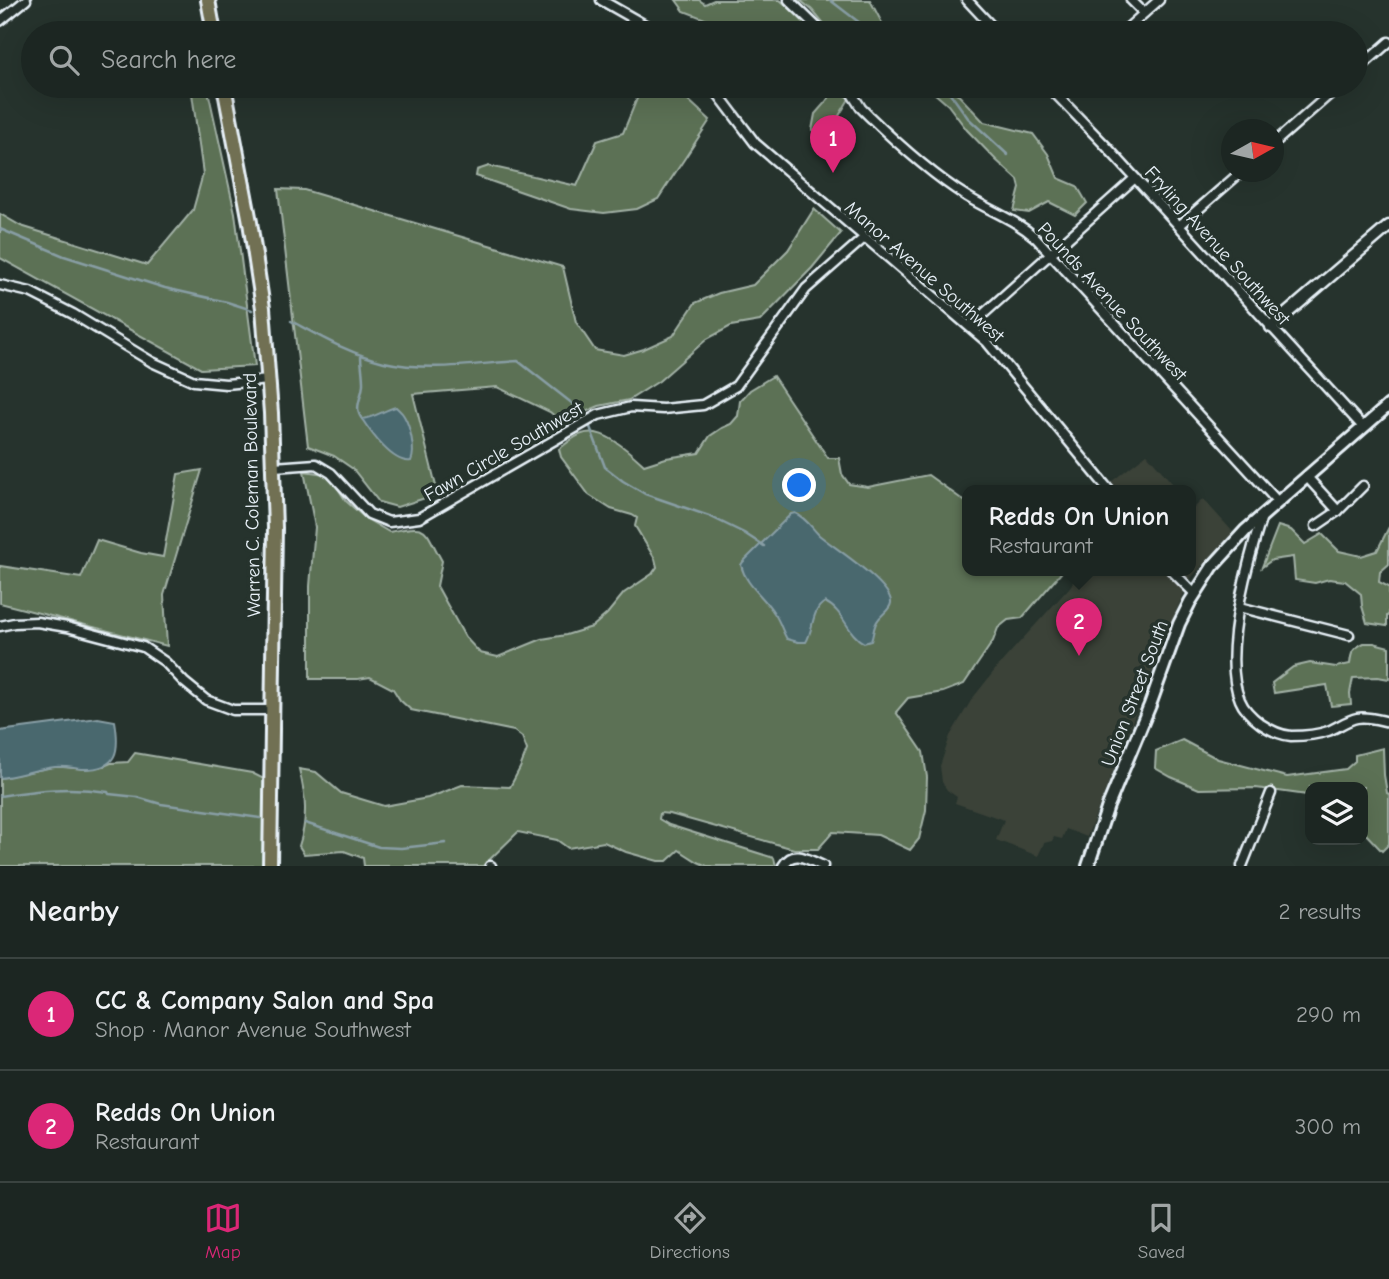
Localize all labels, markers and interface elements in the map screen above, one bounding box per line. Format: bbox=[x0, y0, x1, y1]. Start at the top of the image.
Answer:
search box bbox=[21, 21, 1368, 98]
icon: search bbox=[45, 41, 83, 79]
text: Search here bbox=[101, 45, 236, 75]
pin: 1 bbox=[810, 115, 856, 173]
north arrow bbox=[1221, 119, 1284, 182]
street label: Fryling Avenue Southwest bbox=[1140, 162, 1295, 330]
street label: Manor Avenue Southwest bbox=[840, 196, 1009, 347]
street label: Pounds Avenue Southwest bbox=[1033, 218, 1192, 386]
street label: Warren C. Coleman Boulevard bbox=[239, 373, 265, 617]
street label: Fawn Circle Southwest bbox=[420, 397, 587, 506]
your location bbox=[782, 468, 816, 502]
popup bbox=[962, 485, 1196, 576]
text: Redds On Union bbox=[989, 502, 1169, 532]
text: Restaurant bbox=[989, 532, 1093, 559]
pin: 2 bbox=[1056, 598, 1102, 656]
street label: Union Street South bbox=[1097, 617, 1173, 769]
map controls bbox=[1305, 782, 1368, 845]
button: layers bbox=[1305, 782, 1368, 845]
text: Nearby bbox=[28, 894, 119, 929]
text: 2 results bbox=[1279, 898, 1361, 925]
text: CC & Company Salon and Spa bbox=[95, 986, 434, 1016]
text: 1 bbox=[46, 1001, 56, 1028]
text: 290 m bbox=[1296, 1001, 1361, 1028]
text: Shop · Manor Avenue Southwest bbox=[95, 1016, 411, 1043]
text: Redds On Union bbox=[95, 1098, 276, 1128]
text: 2 bbox=[45, 1113, 57, 1140]
text: 300 m bbox=[1295, 1113, 1361, 1140]
text: Restaurant bbox=[95, 1128, 199, 1155]
tab: Map bbox=[204, 1199, 242, 1263]
tab: Directions bbox=[650, 1199, 730, 1263]
tab: Saved bbox=[1138, 1199, 1185, 1263]

